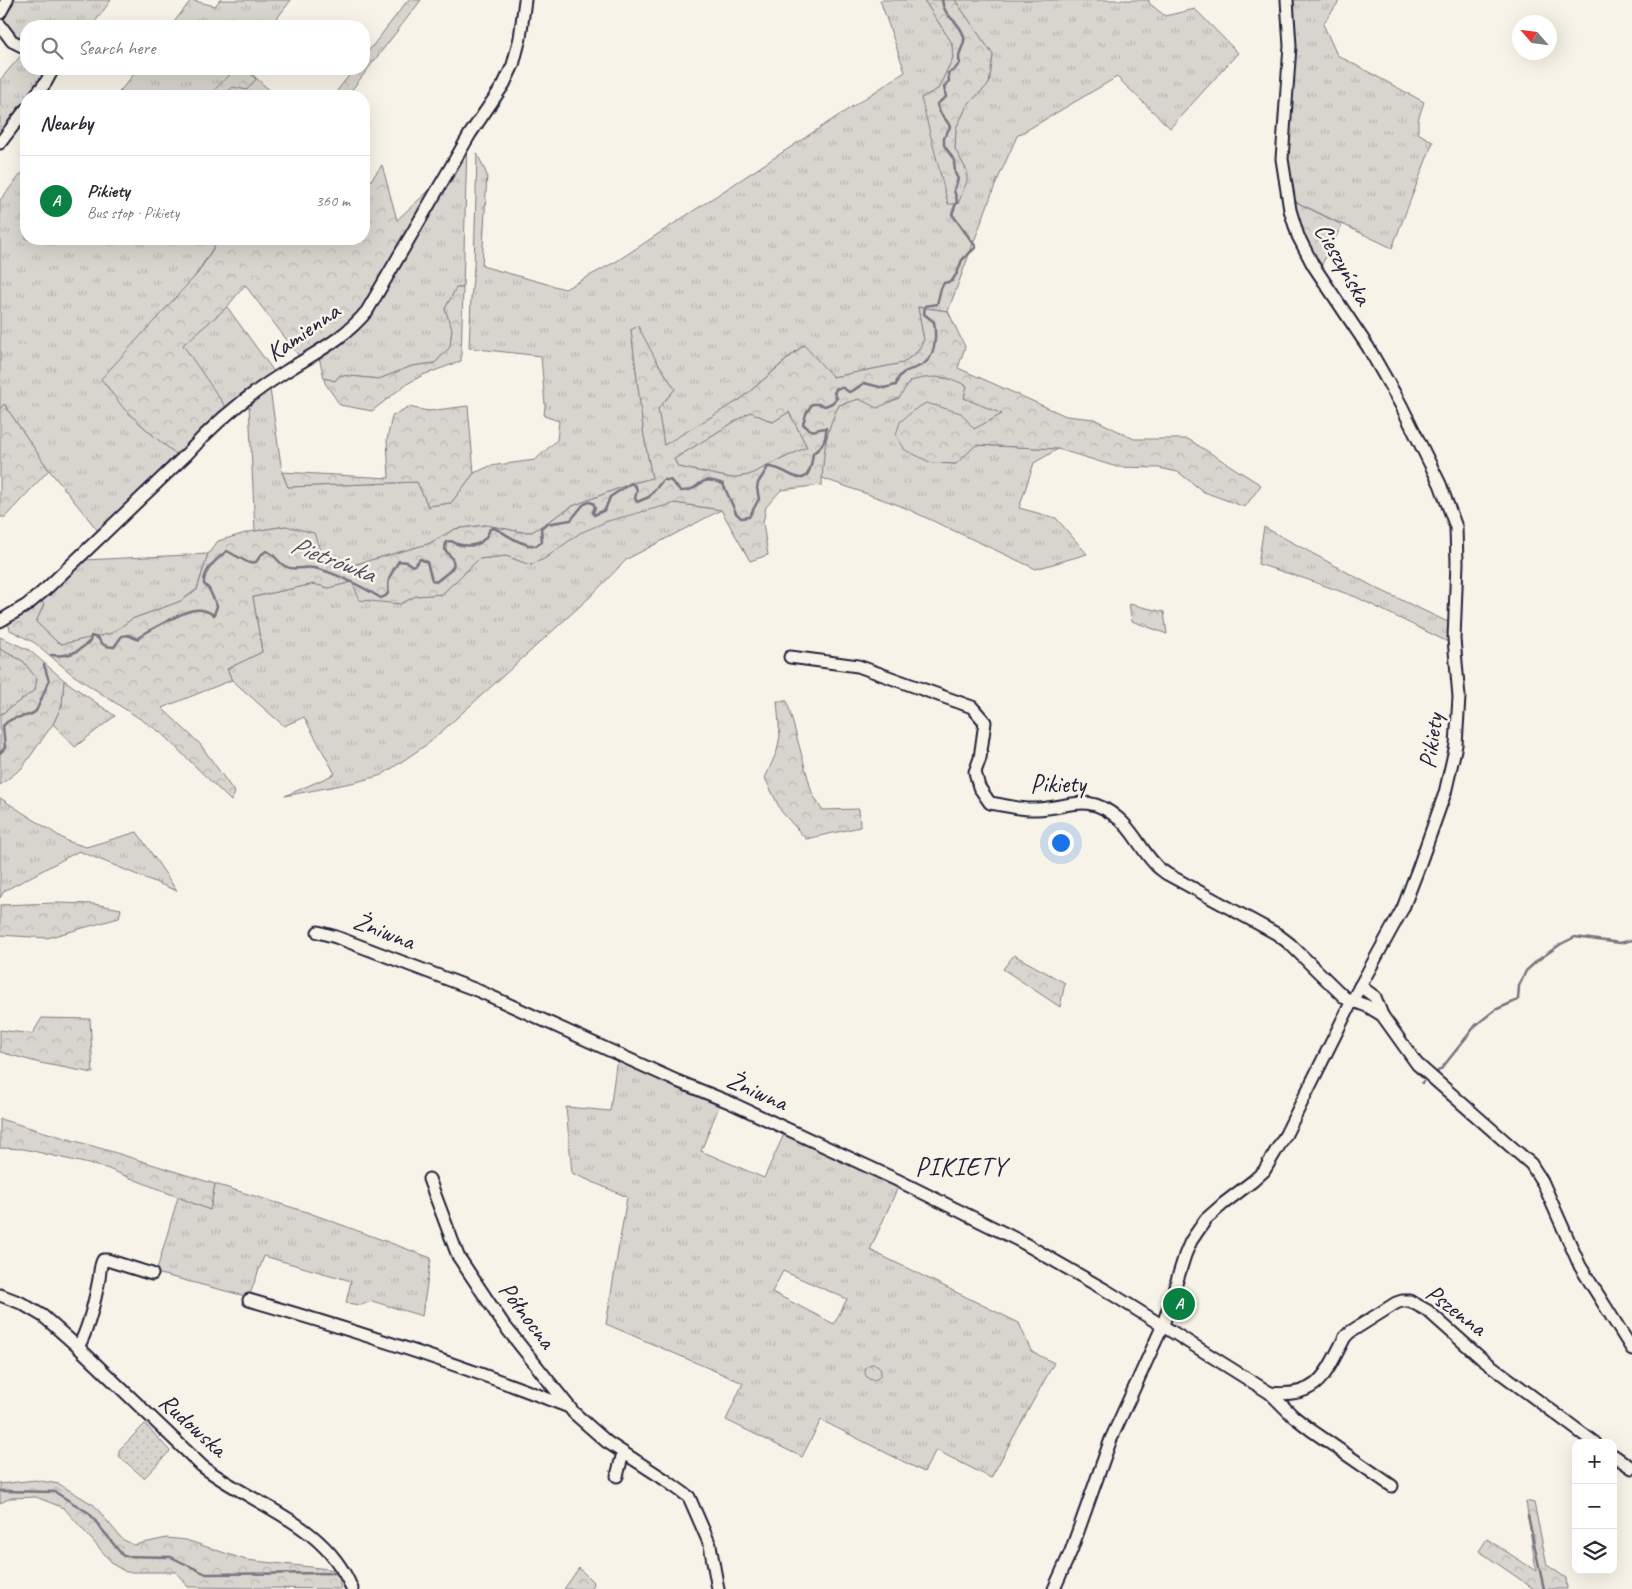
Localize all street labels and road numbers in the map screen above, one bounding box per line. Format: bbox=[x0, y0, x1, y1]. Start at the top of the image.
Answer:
street label: Cieszyńska bbox=[1307, 217, 1380, 312]
street label: Kamienna bbox=[260, 294, 348, 369]
street label: Pikiety bbox=[1411, 709, 1451, 771]
street label: Pikiety bbox=[1030, 768, 1088, 800]
street label: Żniwna bbox=[349, 905, 421, 958]
street label: Żniwna bbox=[722, 1064, 794, 1119]
street label: Północna bbox=[491, 1275, 564, 1357]
street label: Pszenna bbox=[1419, 1277, 1494, 1344]
street label: Rudowska bbox=[152, 1386, 236, 1466]

